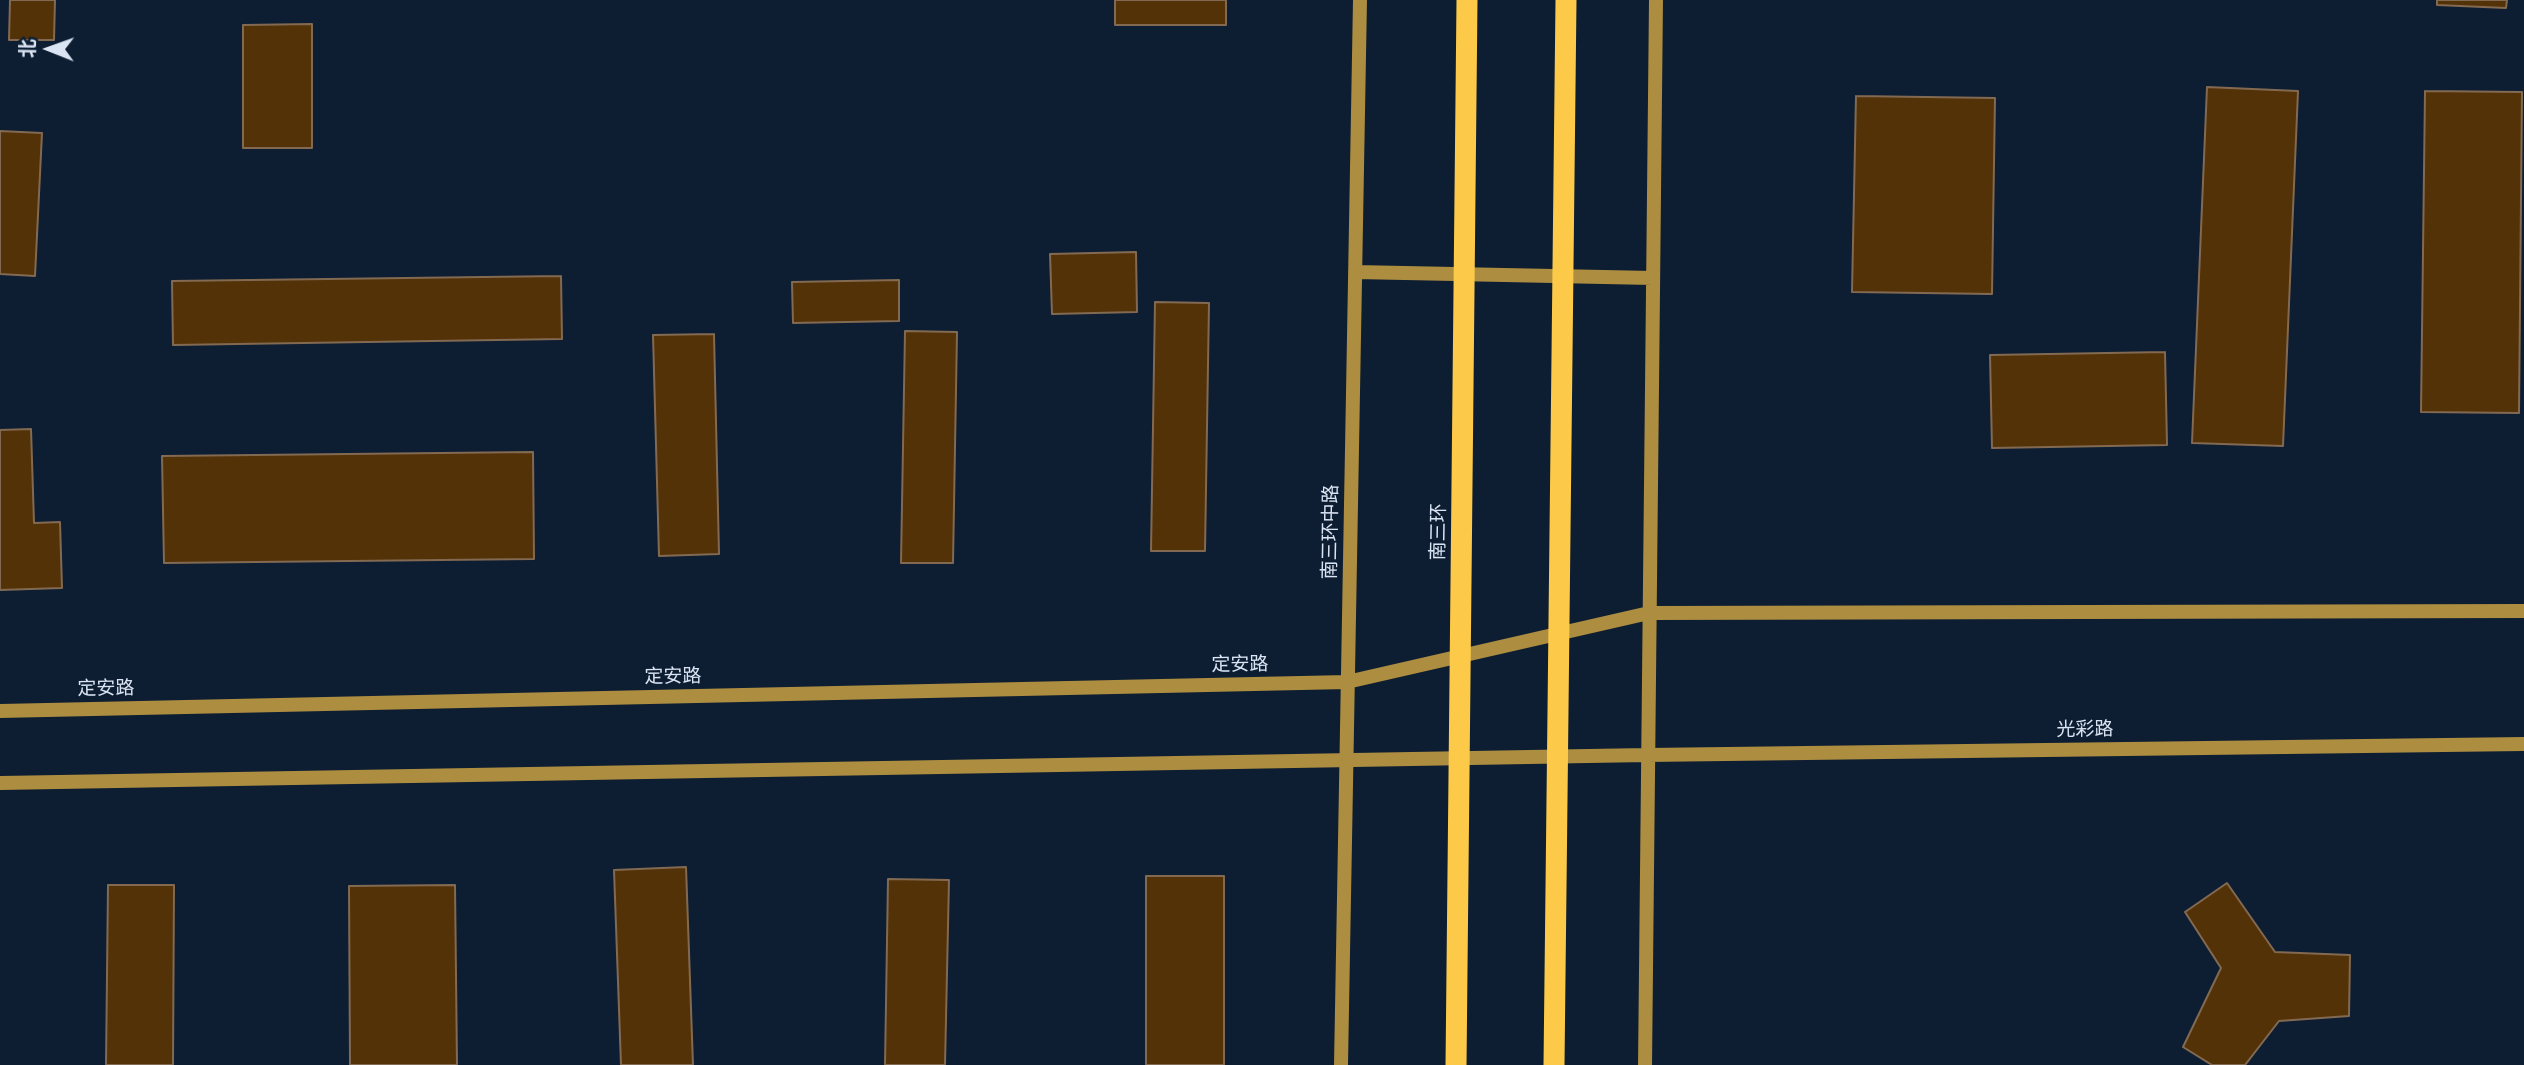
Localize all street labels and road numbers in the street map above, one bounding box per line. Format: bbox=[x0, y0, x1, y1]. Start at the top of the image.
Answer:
street label: 南三环中路 bbox=[1319, 484, 1343, 580]
street label: 南三环 bbox=[1427, 503, 1451, 561]
street label: 定安路 bbox=[1211, 653, 1269, 677]
street label: 定安路 bbox=[644, 665, 702, 689]
street label: 定安路 bbox=[77, 677, 135, 701]
street label: 光彩路 bbox=[2056, 718, 2114, 742]

